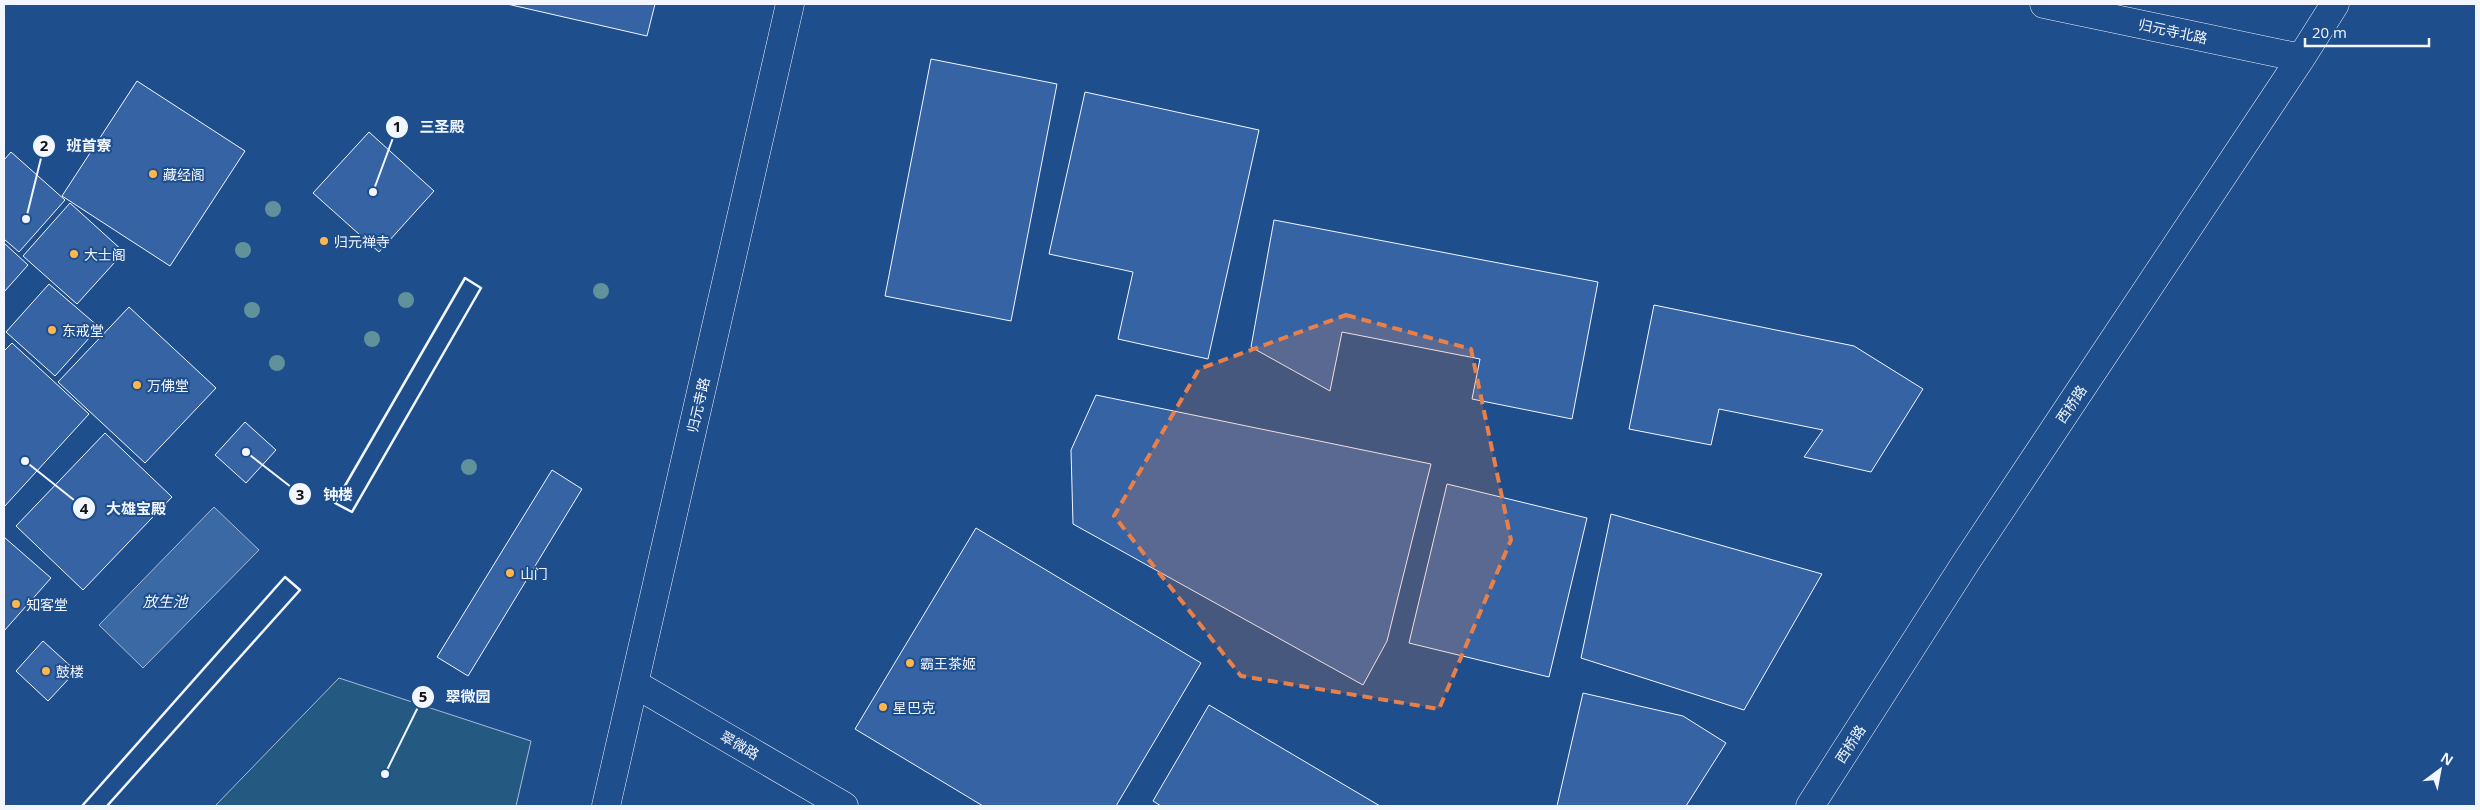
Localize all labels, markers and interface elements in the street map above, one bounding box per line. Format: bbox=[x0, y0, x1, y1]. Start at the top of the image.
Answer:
street label: 归元寺北路 bbox=[2137, 14, 2209, 48]
scale bar bbox=[2305, 15, 2429, 47]
text: 20 m bbox=[2312, 22, 2347, 42]
callout: 三圣殿 bbox=[384, 112, 474, 142]
text: 1 bbox=[393, 116, 401, 136]
text: 三圣殿 bbox=[419, 116, 465, 136]
callout: 班首寮 bbox=[32, 131, 122, 161]
text: 2 bbox=[40, 135, 49, 155]
text: 班首寮 bbox=[66, 135, 112, 155]
place label: 藏经阁 bbox=[163, 165, 205, 184]
marker: 藏经阁 bbox=[147, 168, 159, 180]
place label: 归元禅寺 bbox=[334, 232, 390, 251]
marker: 归元禅寺 bbox=[318, 235, 330, 247]
place label: 大士阁 bbox=[84, 245, 126, 264]
marker: 大士阁 bbox=[68, 248, 80, 260]
place label: 东戒堂 bbox=[62, 321, 104, 340]
marker: 东戒堂 bbox=[46, 324, 58, 336]
place label: 万佛堂 bbox=[147, 376, 189, 395]
street label: 归元寺路 bbox=[682, 376, 714, 434]
marker: 万佛堂 bbox=[131, 379, 143, 391]
street label: 西桥路 bbox=[2051, 381, 2091, 427]
callout: 钟楼 bbox=[288, 479, 363, 509]
text: 3 bbox=[296, 484, 304, 504]
text: 钟楼 bbox=[323, 484, 353, 504]
callout: 大雄宝殿 bbox=[71, 493, 176, 523]
text: 4 bbox=[80, 498, 89, 518]
text: 大雄宝殿 bbox=[106, 498, 166, 518]
place label: 山门 bbox=[520, 564, 548, 583]
marker: 山门 bbox=[504, 567, 516, 579]
water label: 放生池 bbox=[142, 591, 189, 611]
place label: 知客堂 bbox=[26, 595, 68, 614]
marker: 知客堂 bbox=[10, 598, 22, 610]
place label: 霸王茶姬 bbox=[920, 654, 976, 673]
marker: 霸王茶姬 bbox=[904, 657, 916, 669]
place label: 鼓楼 bbox=[56, 662, 84, 681]
marker: 鼓楼 bbox=[40, 665, 52, 677]
callout: 翠微园 bbox=[411, 682, 501, 712]
text: 5 bbox=[419, 686, 427, 706]
text: 翠微园 bbox=[445, 686, 491, 706]
place label: 星巴克 bbox=[893, 698, 935, 717]
marker: 星巴克 bbox=[877, 701, 889, 713]
street label: 西桥路 bbox=[1831, 721, 1869, 767]
street label: 翠微路 bbox=[717, 726, 763, 764]
north arrow bbox=[2415, 745, 2465, 795]
text: N bbox=[2437, 747, 2457, 770]

